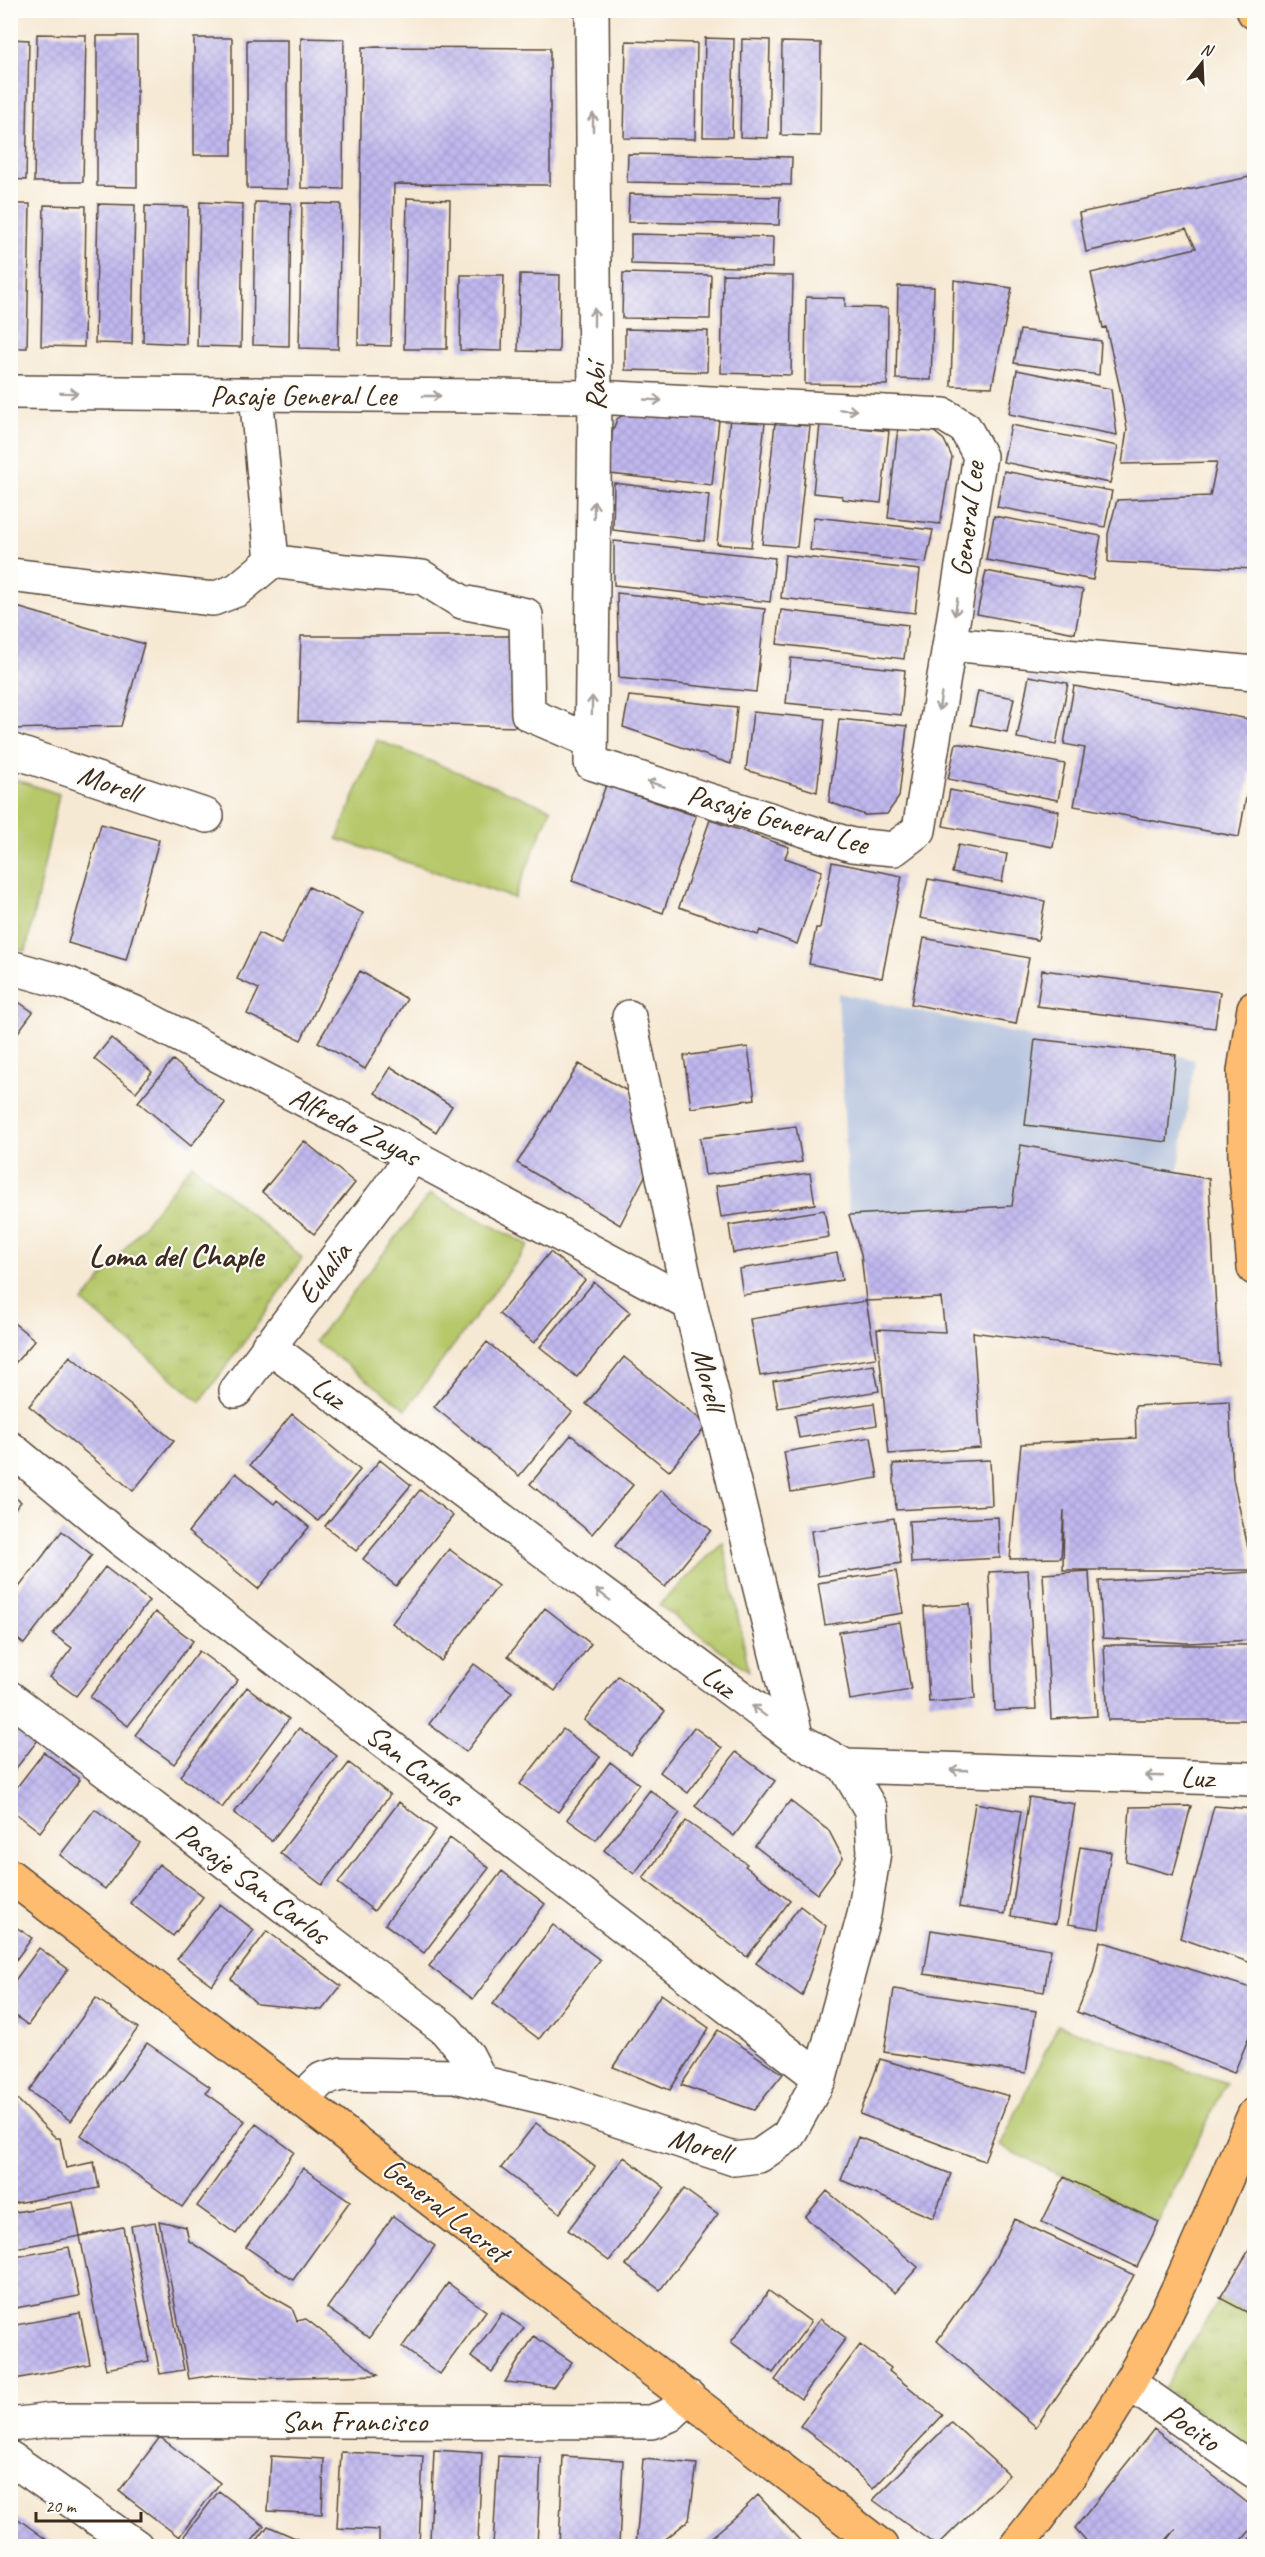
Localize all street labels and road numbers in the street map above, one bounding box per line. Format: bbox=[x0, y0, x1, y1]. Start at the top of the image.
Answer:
street label: Rabí bbox=[576, 357, 614, 411]
street label: Pasaje General Lee bbox=[210, 376, 399, 414]
street label: General Lee bbox=[941, 457, 993, 579]
street label: Morell bbox=[73, 755, 150, 813]
street label: Pasaje General Lee bbox=[683, 775, 875, 864]
street label: Alfredo Zayas bbox=[284, 1077, 429, 1176]
street label: Eulalia bbox=[288, 1233, 361, 1312]
street label: Morell bbox=[683, 1344, 736, 1419]
street label: Luz bbox=[304, 1367, 356, 1419]
street label: Luz bbox=[694, 1656, 746, 1708]
street label: San Carlos bbox=[358, 1716, 472, 1816]
street label: Luz bbox=[1180, 1757, 1218, 1797]
street label: Pasaje San Carlos bbox=[169, 1813, 340, 1955]
street label: Morell bbox=[665, 2118, 740, 2173]
street label: General Lacret bbox=[375, 2149, 520, 2274]
street label: Pocito bbox=[1156, 2394, 1229, 2461]
street label: San Francisco bbox=[281, 2402, 428, 2440]

